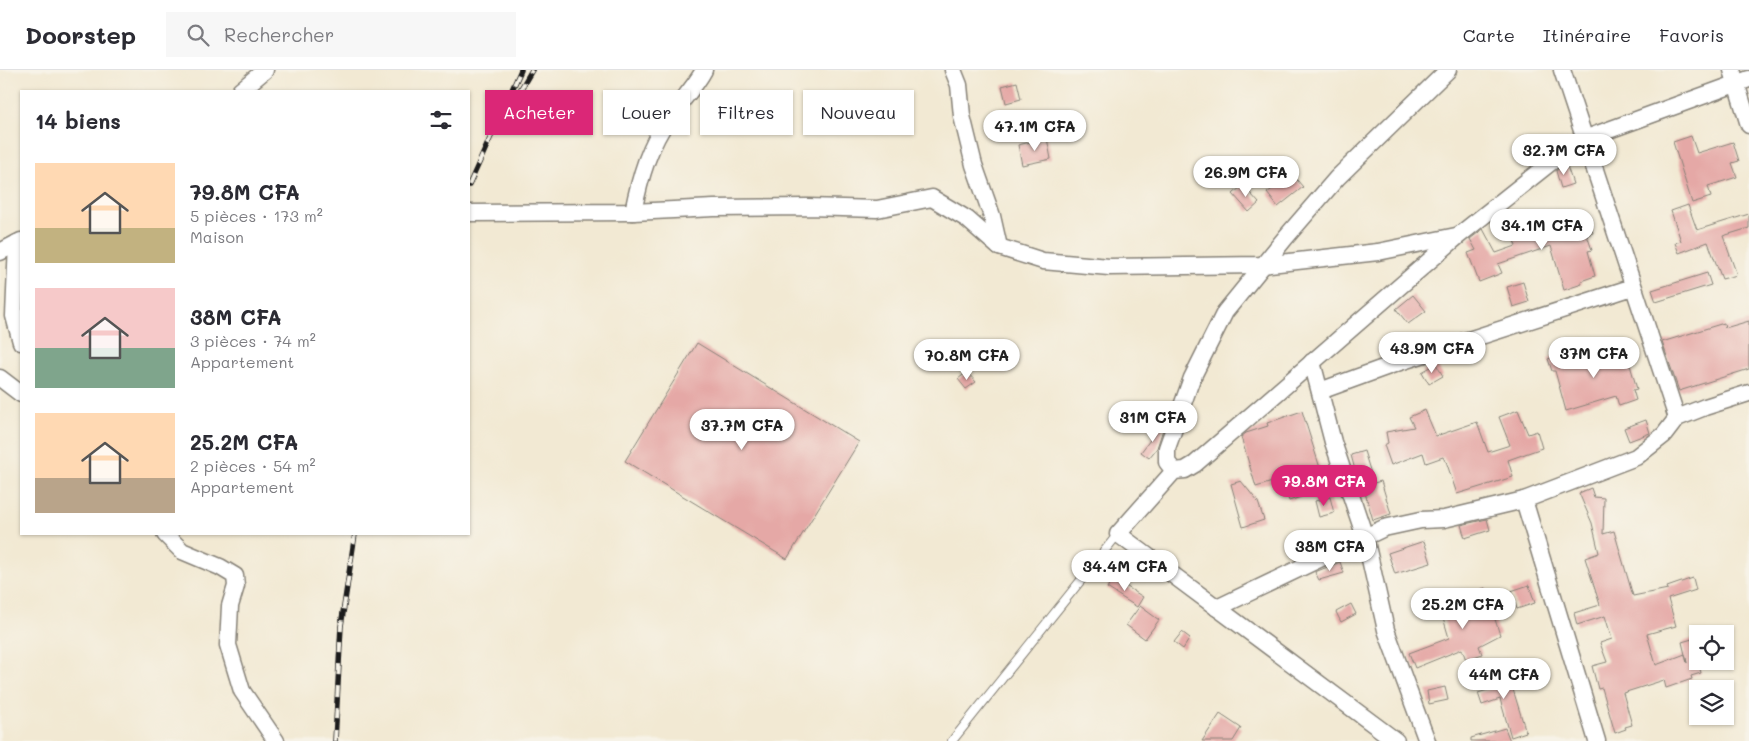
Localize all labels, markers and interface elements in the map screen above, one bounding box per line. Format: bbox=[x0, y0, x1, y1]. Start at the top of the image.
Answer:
search box bbox=[166, 12, 516, 57]
text: Doorstep bbox=[25, 19, 136, 50]
icon: search bbox=[184, 21, 212, 49]
text: Rechercher bbox=[224, 22, 334, 47]
text: Carte bbox=[1463, 23, 1515, 47]
text: Itinéraire bbox=[1543, 23, 1631, 47]
text: Favoris bbox=[1659, 23, 1724, 47]
chip: Acheter bbox=[485, 90, 593, 135]
chip: Louer bbox=[603, 90, 690, 135]
chip: Filtres bbox=[700, 90, 793, 135]
chip: Nouveau bbox=[803, 90, 914, 135]
icon: filters bbox=[427, 106, 455, 134]
text: 14 biens bbox=[35, 107, 121, 134]
pin: 47.1M CFA bbox=[978, 109, 1092, 152]
text: 47.1M CFA bbox=[994, 115, 1076, 136]
pin: 32.7M CFA bbox=[1507, 134, 1621, 176]
text: 32.7M CFA bbox=[1523, 139, 1605, 160]
pin: 26.9M CFA bbox=[1189, 156, 1303, 198]
text: 26.9M CFA bbox=[1204, 161, 1288, 182]
text: 79.8M CFA bbox=[190, 178, 300, 205]
icon: home bbox=[75, 183, 135, 243]
text: 5 pièces · 173 m² bbox=[190, 205, 323, 226]
pin: 34.1M CFA bbox=[1485, 208, 1599, 251]
text: 34.1M CFA bbox=[1501, 214, 1583, 235]
text: Maison bbox=[190, 226, 244, 247]
text: 38M CFA bbox=[190, 303, 282, 330]
icon: home bbox=[75, 308, 135, 368]
text: 3 pièces · 74 m² bbox=[190, 330, 316, 351]
pin: 43.9M CFA bbox=[1375, 332, 1489, 374]
pin: 37M CFA bbox=[1548, 336, 1640, 379]
text: 43.9M CFA bbox=[1390, 337, 1474, 358]
pin: 70.8M CFA bbox=[910, 338, 1024, 381]
text: 37M CFA bbox=[1560, 342, 1628, 363]
text: 70.8M CFA bbox=[925, 344, 1009, 365]
text: Appartement bbox=[190, 351, 294, 372]
pin: 31M CFA bbox=[1107, 400, 1199, 443]
text: 31M CFA bbox=[1119, 406, 1187, 427]
pin: 37.7M CFA bbox=[685, 408, 799, 451]
text: 37.7M CFA bbox=[701, 414, 783, 435]
text: 25.2M CFA bbox=[190, 428, 298, 455]
icon: home bbox=[75, 433, 135, 493]
text: 2 pièces · 54 m² bbox=[190, 455, 316, 476]
pin: 79.8M CFA bbox=[1267, 464, 1381, 507]
text: 79.8M CFA bbox=[1282, 470, 1366, 491]
text: Appartement bbox=[190, 476, 294, 497]
pin: 38M CFA bbox=[1284, 530, 1376, 572]
text: 38M CFA bbox=[1295, 535, 1365, 556]
pin: 34.4M CFA bbox=[1068, 550, 1182, 592]
text: 34.4M CFA bbox=[1082, 555, 1168, 576]
pin: 25.2M CFA bbox=[1406, 588, 1520, 630]
text: 25.2M CFA bbox=[1422, 593, 1504, 614]
map controls bbox=[1689, 625, 1734, 725]
button: locate bbox=[1689, 625, 1734, 670]
pin: 44M CFA bbox=[1458, 658, 1550, 700]
text: 44M CFA bbox=[1469, 663, 1539, 684]
button: layers bbox=[1689, 680, 1734, 725]

